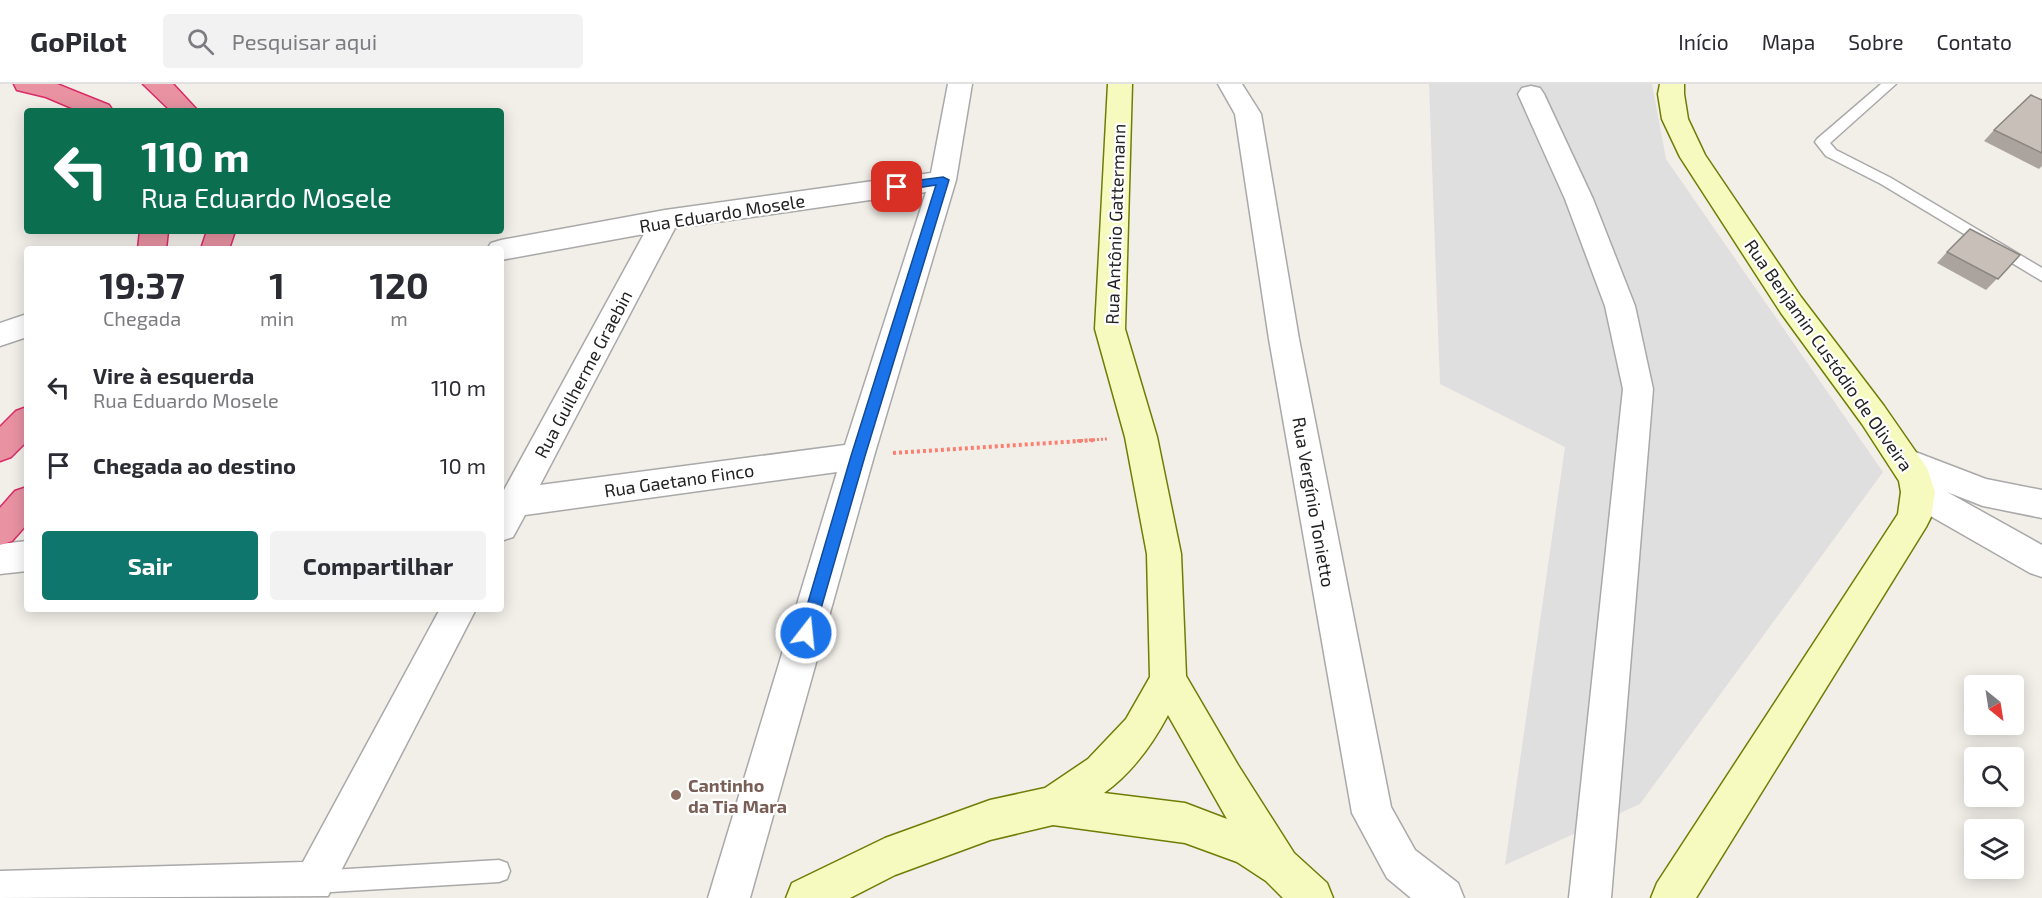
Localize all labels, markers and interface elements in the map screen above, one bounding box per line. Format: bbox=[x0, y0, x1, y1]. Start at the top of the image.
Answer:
search box bbox=[163, 14, 583, 68]
text: GoPilot bbox=[30, 24, 127, 58]
icon: search bbox=[184, 25, 217, 58]
text: Pesquisar aqui bbox=[232, 28, 377, 54]
text: Início bbox=[1678, 29, 1729, 54]
text: Mapa bbox=[1762, 29, 1815, 54]
text: Sobre bbox=[1848, 29, 1903, 54]
text: Contato bbox=[1936, 29, 2012, 54]
street label: Rua Antônio Gattermann bbox=[1100, 123, 1130, 325]
text: 110 m bbox=[141, 130, 250, 180]
icon: left bbox=[42, 132, 120, 210]
pin bbox=[871, 161, 922, 212]
icon: arrive bbox=[880, 170, 913, 203]
text: Rua Eduardo Mosele bbox=[141, 181, 392, 213]
street label: Rua Eduardo Mosele bbox=[638, 189, 806, 237]
street label: Rua Benjamin Custódio de Oliveira bbox=[1740, 235, 1918, 475]
text: 19:37 bbox=[99, 263, 185, 306]
text: 1 bbox=[269, 263, 285, 306]
text: 120 bbox=[369, 263, 429, 306]
street label: Rua Guilherme Graebin bbox=[529, 286, 637, 462]
text: Chegada bbox=[103, 306, 181, 330]
text: min bbox=[260, 306, 294, 330]
text: m bbox=[390, 306, 408, 330]
text: Vire à esquerda bbox=[93, 362, 254, 388]
icon: left bbox=[42, 371, 75, 404]
text: 110 m bbox=[431, 374, 486, 400]
text: Rua Eduardo Mosele bbox=[93, 388, 279, 412]
street label: Rua Vergínio Tonietto bbox=[1288, 415, 1340, 589]
icon: arrive bbox=[42, 449, 75, 482]
text: Chegada ao destino bbox=[93, 452, 296, 478]
text: 10 m bbox=[440, 452, 486, 478]
street label: Rua Gaetano Finco bbox=[603, 459, 755, 501]
button: Sair bbox=[42, 531, 258, 600]
button: Compartilhar bbox=[270, 531, 486, 600]
position arrow bbox=[774, 601, 838, 665]
north arrow bbox=[1964, 675, 2024, 735]
map controls bbox=[1964, 675, 2024, 879]
button: search bbox=[1964, 747, 2024, 807]
place label: Cantinho da Tia Mara bbox=[688, 774, 787, 817]
marker: Cantinho da Tia Mara bbox=[669, 788, 683, 802]
button: layers bbox=[1964, 819, 2024, 879]

